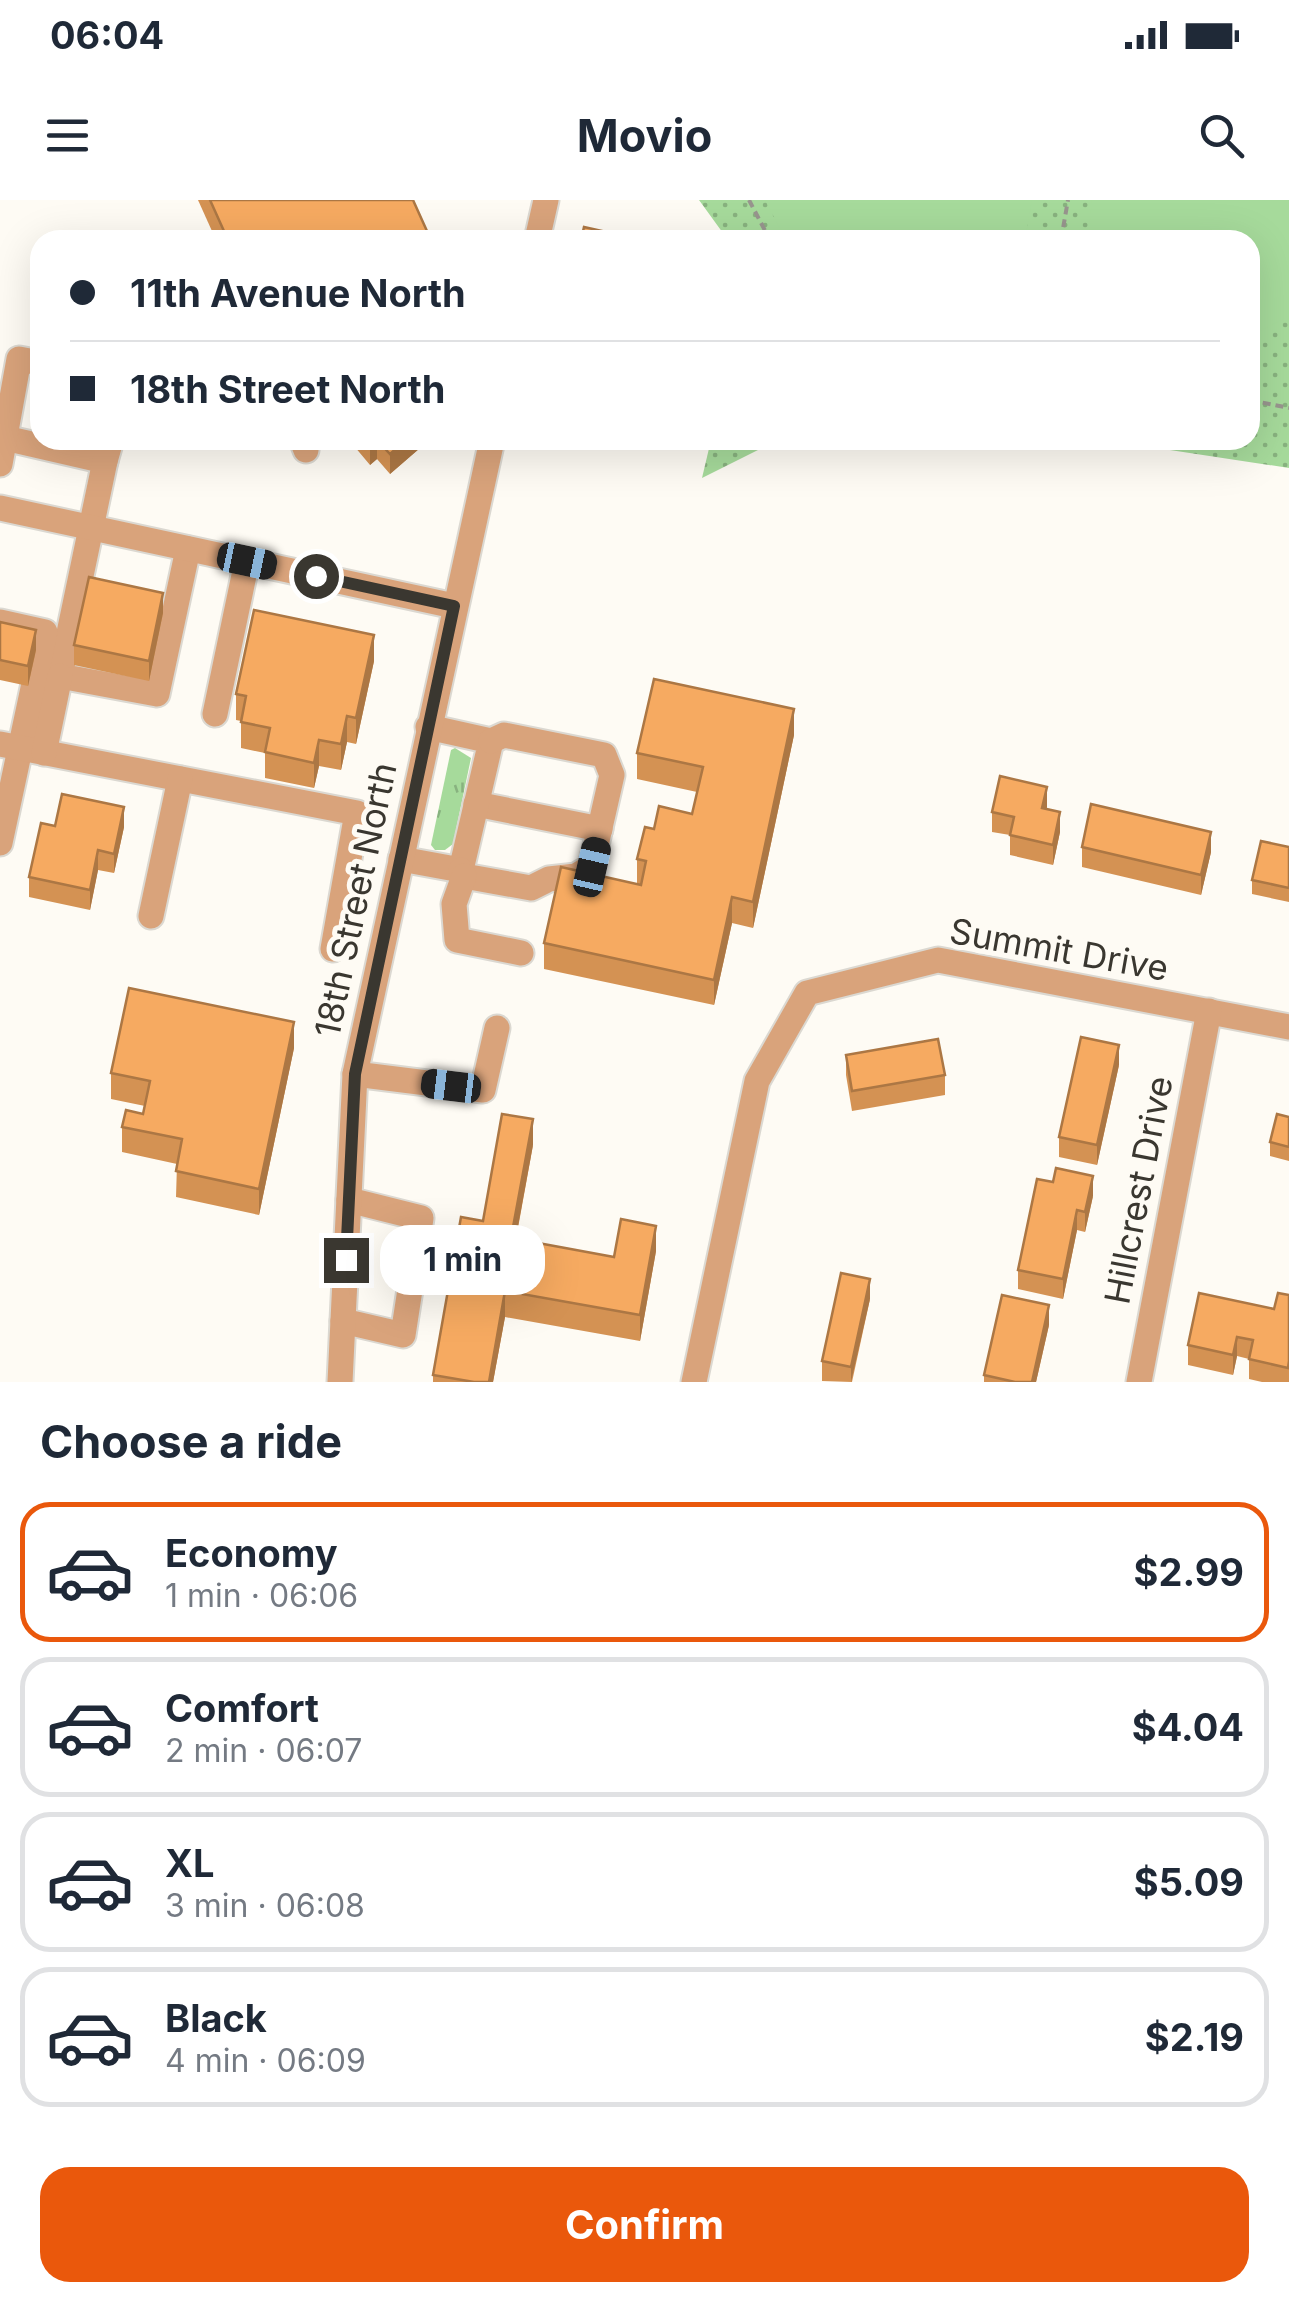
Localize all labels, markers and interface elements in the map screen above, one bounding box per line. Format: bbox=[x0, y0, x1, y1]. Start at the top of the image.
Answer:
text: 06:04 bbox=[50, 12, 164, 58]
icon: menu bbox=[40, 108, 95, 163]
text: Movio bbox=[577, 108, 712, 163]
icon: search bbox=[1194, 108, 1249, 163]
text: 11th Avenue North bbox=[130, 270, 466, 316]
text: 18th Street North bbox=[130, 366, 445, 412]
car bbox=[215, 540, 279, 582]
route start bbox=[294, 554, 339, 599]
street label: 18th Street North bbox=[305, 759, 405, 1041]
car bbox=[571, 834, 613, 900]
street label: Summit Drive bbox=[947, 909, 1172, 989]
car bbox=[419, 1067, 483, 1105]
street label: Hillcrest Drive bbox=[1095, 1072, 1181, 1307]
callout: 1 min bbox=[381, 1225, 546, 1295]
route end bbox=[324, 1238, 369, 1283]
text: 1 min bbox=[423, 1240, 502, 1279]
text: Choose a ride bbox=[40, 1414, 342, 1469]
icon: car bbox=[45, 1527, 135, 1617]
text: Economy bbox=[165, 1530, 338, 1576]
text: $2.99 bbox=[1134, 1549, 1244, 1595]
text: 1 min · 06:06 bbox=[165, 1576, 358, 1615]
icon: car bbox=[45, 1682, 135, 1772]
text: Comfort bbox=[165, 1685, 319, 1731]
text: $4.04 bbox=[1132, 1704, 1244, 1750]
text: 2 min · 06:07 bbox=[165, 1731, 362, 1770]
icon: car bbox=[45, 1837, 135, 1927]
text: XL bbox=[165, 1840, 215, 1886]
text: $5.09 bbox=[1134, 1859, 1244, 1905]
text: 3 min · 06:08 bbox=[165, 1886, 365, 1925]
icon: car bbox=[45, 1992, 135, 2082]
text: Black bbox=[165, 1995, 267, 2041]
text: $2.19 bbox=[1145, 2014, 1244, 2060]
text: 4 min · 06:09 bbox=[165, 2041, 366, 2080]
button: Confirm bbox=[40, 2167, 1249, 2282]

